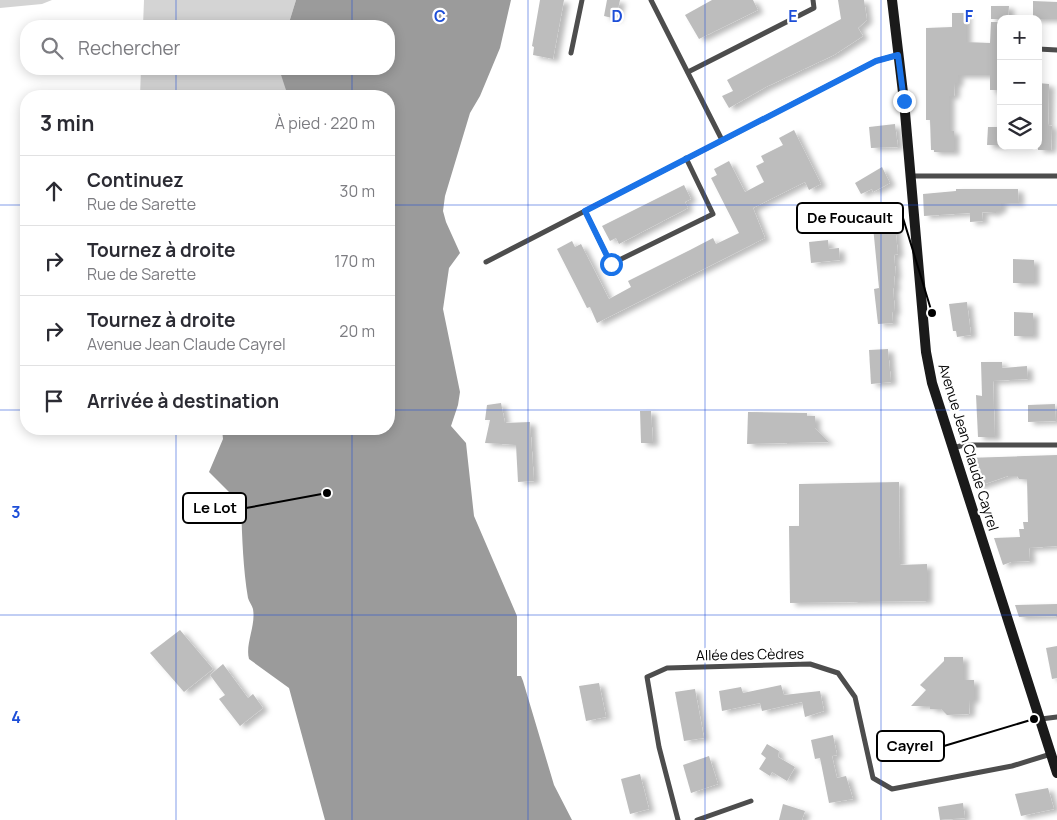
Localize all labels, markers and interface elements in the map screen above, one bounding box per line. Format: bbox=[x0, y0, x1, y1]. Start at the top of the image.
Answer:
text: C bbox=[434, 5, 446, 27]
text: D bbox=[611, 5, 623, 27]
text: E bbox=[788, 5, 798, 27]
text: F bbox=[965, 5, 974, 27]
map controls bbox=[997, 15, 1042, 150]
button: + bbox=[997, 15, 1042, 60]
search box bbox=[20, 20, 395, 75]
icon: search bbox=[38, 34, 66, 62]
text: Rechercher bbox=[78, 35, 180, 61]
button: − bbox=[997, 60, 1042, 105]
route end bbox=[893, 90, 916, 113]
button: layers bbox=[997, 105, 1042, 150]
text: 3 min bbox=[40, 109, 94, 137]
text: À pied · 220 m bbox=[275, 112, 375, 134]
text: Continuez bbox=[87, 167, 184, 193]
icon: ahead bbox=[40, 177, 68, 205]
text: 30 m bbox=[340, 180, 375, 202]
text: Rue de Sarette bbox=[87, 193, 196, 215]
callout: De Foucault bbox=[797, 203, 903, 233]
text: De Foucault bbox=[807, 207, 893, 228]
text: Tournez à droite bbox=[87, 237, 235, 263]
icon: right bbox=[40, 247, 68, 275]
text: 170 m bbox=[334, 250, 375, 272]
route start bbox=[600, 253, 623, 276]
text: Rue de Sarette bbox=[87, 263, 196, 285]
text: Tournez à droite bbox=[87, 307, 235, 333]
icon: right bbox=[40, 317, 68, 345]
text: 20 m bbox=[339, 320, 375, 342]
text: Avenue Jean Claude Cayrel bbox=[87, 333, 286, 355]
street label: Avenue Jean Claude Cayrel bbox=[934, 361, 1004, 533]
icon: arrive bbox=[40, 387, 68, 415]
text: Arrivée à destination bbox=[87, 388, 279, 414]
callout: Le Lot bbox=[183, 493, 246, 523]
text: Le Lot bbox=[193, 497, 237, 518]
text: 3 bbox=[11, 501, 21, 523]
street label: Allée des Cèdres bbox=[696, 644, 804, 664]
text: 4 bbox=[11, 706, 21, 728]
callout: Cayrel bbox=[877, 731, 944, 761]
text: Cayrel bbox=[887, 735, 933, 756]

